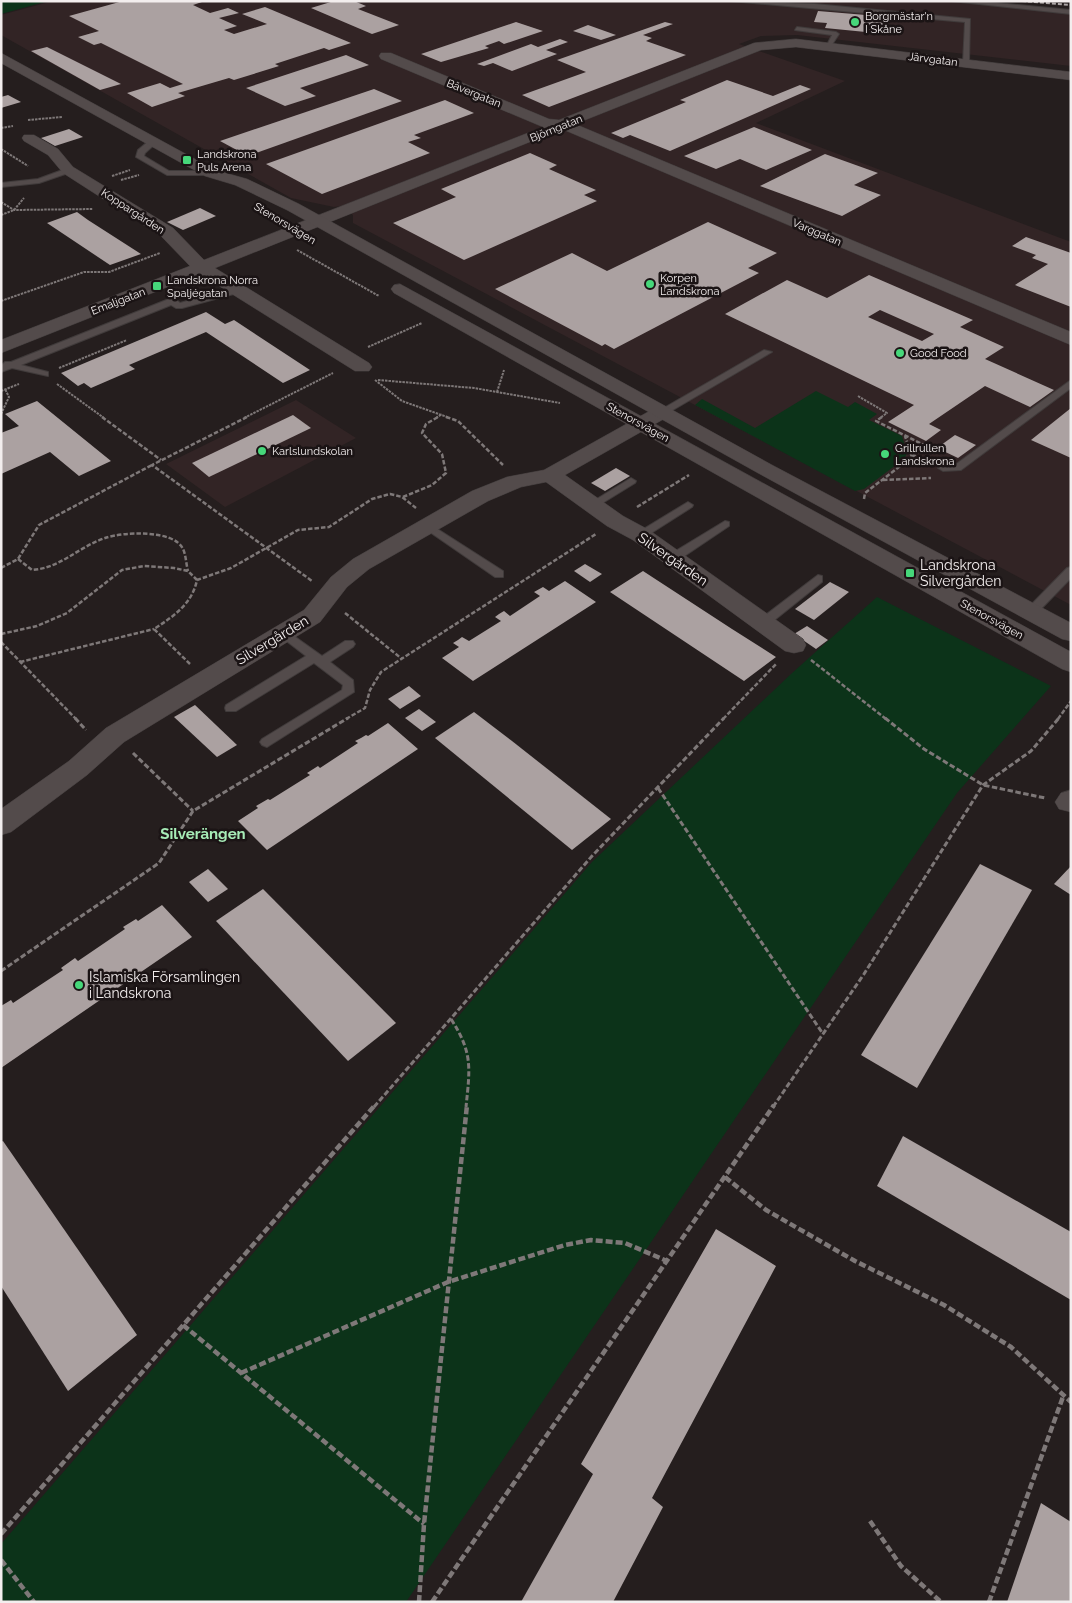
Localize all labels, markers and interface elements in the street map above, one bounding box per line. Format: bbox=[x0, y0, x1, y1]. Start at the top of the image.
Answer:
place label: Borgmästar'n I Skåne bbox=[865, 10, 933, 36]
marker: Borgmästar'n I Skåne bbox=[849, 16, 861, 28]
street label: Järvgatan bbox=[908, 50, 958, 69]
street label: Bävergatan bbox=[445, 77, 503, 110]
street label: Björngatan bbox=[528, 112, 584, 145]
place label: Landskrona Puls Arena bbox=[197, 148, 256, 174]
marker: Landskrona Puls Arena bbox=[181, 154, 193, 166]
street label: Koppargården bbox=[99, 186, 167, 237]
street label: Stenorsvägen bbox=[251, 200, 318, 247]
street label: Varggatan bbox=[790, 216, 843, 249]
place label: Korpen Landskrona bbox=[660, 272, 719, 298]
place label: Landskrona Norra Spaljégatan bbox=[167, 274, 258, 300]
marker: Korpen Landskrona bbox=[644, 278, 656, 290]
marker: Landskrona Norra Spaljégatan bbox=[151, 280, 163, 292]
street label: Emaljgatan bbox=[89, 285, 147, 318]
marker: Good Food bbox=[894, 347, 906, 359]
place label: Good Food bbox=[910, 347, 967, 360]
street label: Stenorsvägen bbox=[604, 400, 672, 445]
place label: Grillrullen Landskrona bbox=[895, 442, 954, 468]
marker: Karlslundskolan bbox=[256, 445, 268, 457]
place label: Karlslundskolan bbox=[272, 445, 353, 458]
marker: Grillrullen Landskrona bbox=[879, 448, 891, 460]
street label: Silvergården bbox=[635, 529, 711, 589]
place label: Landskrona Silvergården bbox=[920, 557, 1001, 589]
marker: Landskrona Silvergården bbox=[904, 567, 916, 579]
street label: Stenorsvägen bbox=[958, 597, 1026, 642]
street label: Silvergården bbox=[233, 612, 311, 668]
district label: Silverängen bbox=[160, 825, 246, 843]
place label: Islamiska Församlingen i Landskrona bbox=[89, 969, 240, 1001]
marker: Islamiska Församlingen i Landskrona bbox=[73, 979, 85, 991]

